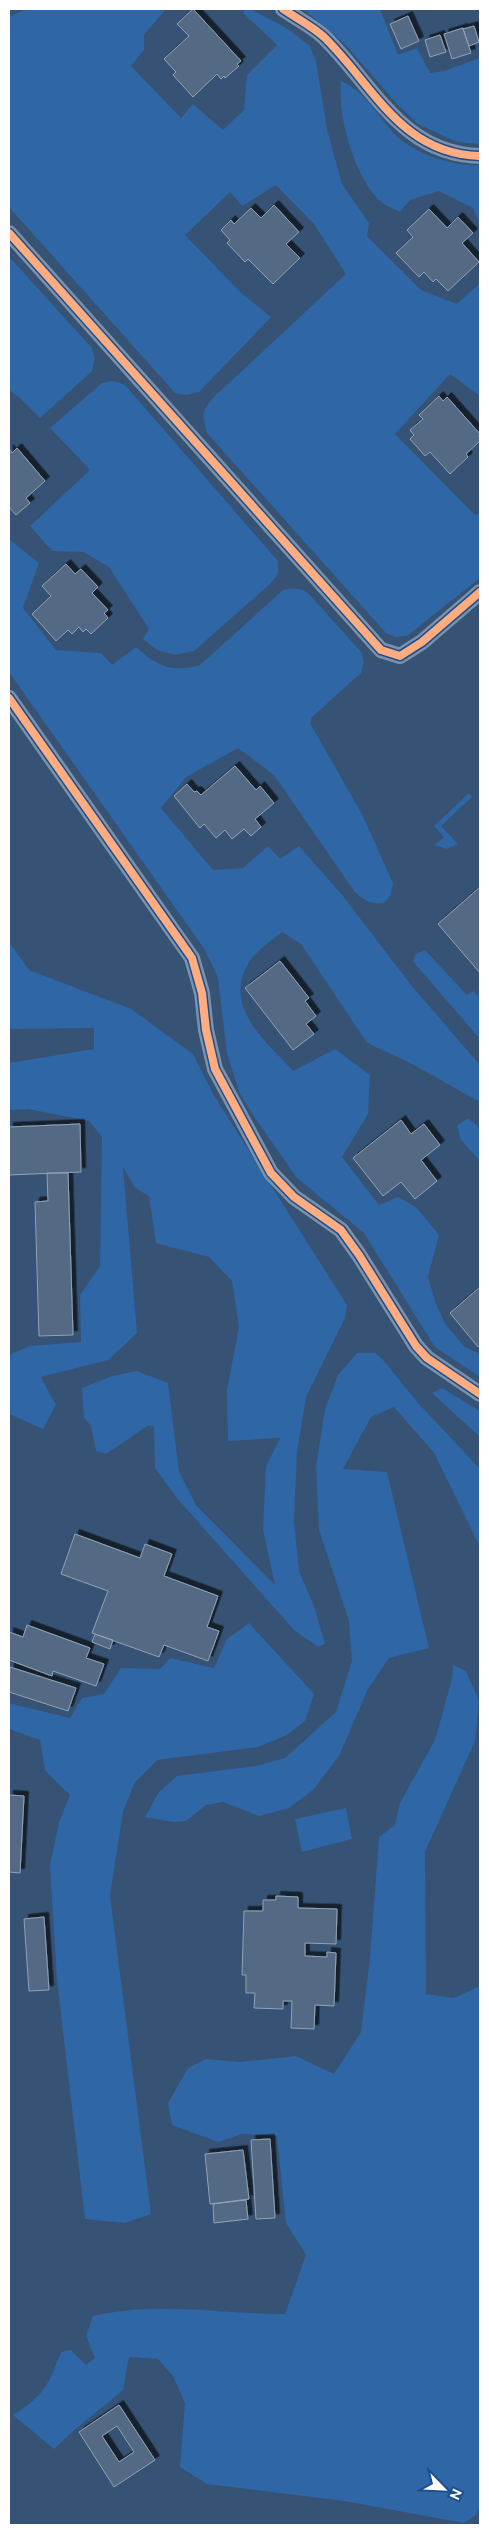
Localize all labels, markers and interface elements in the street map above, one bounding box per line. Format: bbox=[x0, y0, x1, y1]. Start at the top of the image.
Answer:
north arrow bbox=[419, 2464, 469, 2514]
text: N bbox=[446, 2486, 465, 2502]

